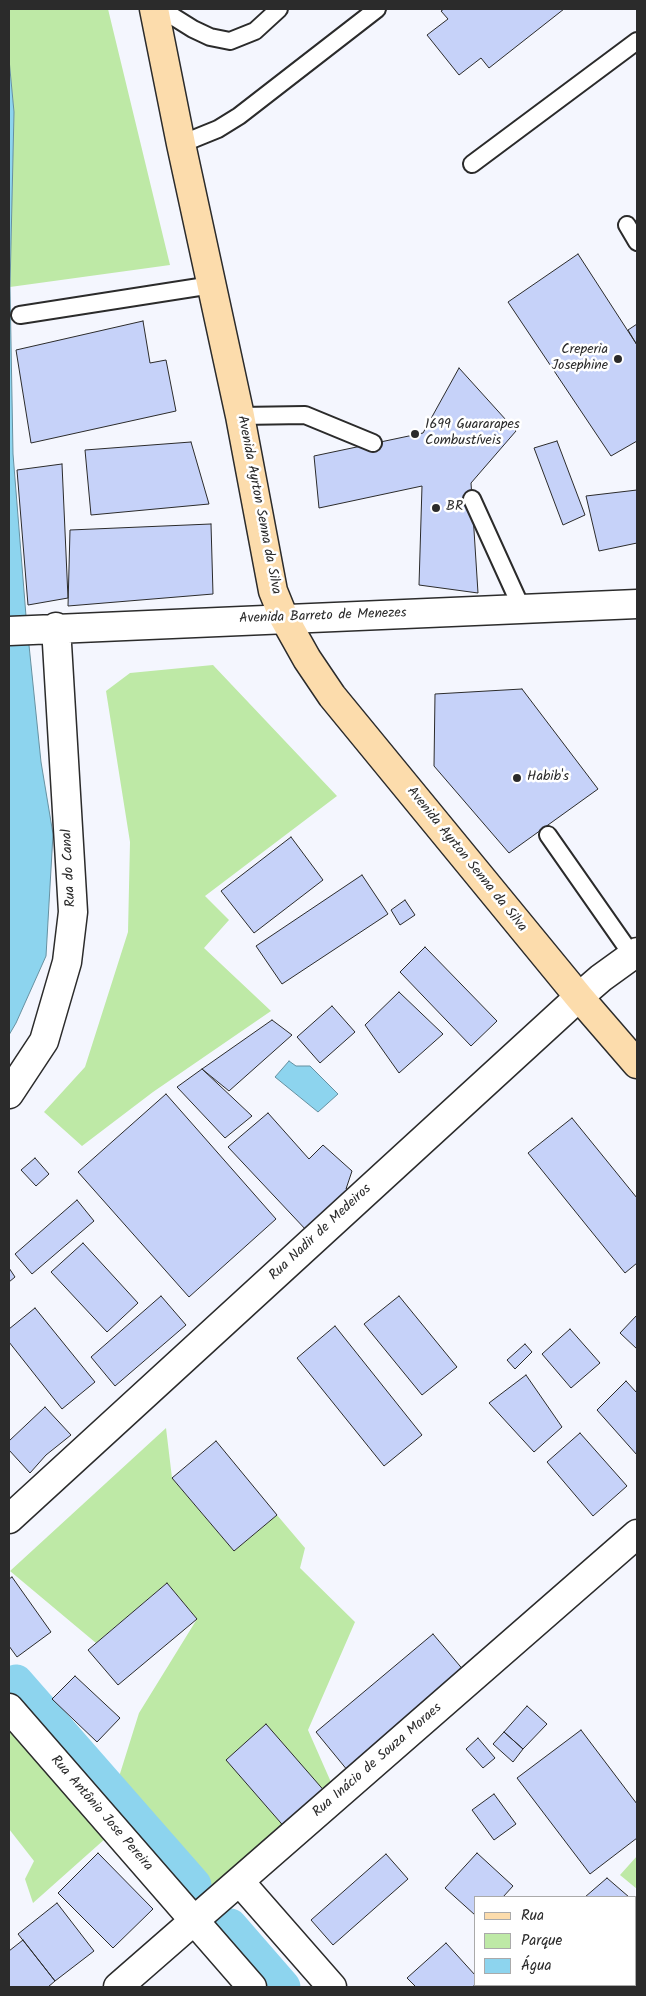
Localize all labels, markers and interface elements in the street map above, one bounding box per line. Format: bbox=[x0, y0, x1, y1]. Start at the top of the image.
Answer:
place label: Creperia Josephine bbox=[552, 343, 608, 376]
marker: Creperia Josephine bbox=[612, 353, 624, 365]
street label: Avenida Ayrton Senna da Silva bbox=[232, 414, 284, 596]
place label: 1699 Guararapes Combustíveis bbox=[425, 418, 520, 451]
marker: 1699 Guararapes Combustíveis bbox=[409, 428, 421, 440]
place label: BR bbox=[446, 500, 463, 516]
marker: BR bbox=[430, 502, 442, 514]
street label: Avenida Barreto de Menezes bbox=[239, 606, 407, 628]
place label: Habib's bbox=[527, 770, 569, 786]
marker: Habib's bbox=[511, 772, 523, 784]
street label: Avenida Ayrton Senna da Silva bbox=[402, 784, 530, 936]
street label: Rua do Canal bbox=[60, 828, 80, 908]
street label: Rua Nadir de Medeiros bbox=[266, 1181, 376, 1285]
street label: Rua Inácio de Souza Moraes bbox=[310, 1700, 446, 1822]
street label: Rua Antônio Jose Pereira bbox=[46, 1753, 156, 1875]
legend bbox=[473, 1896, 636, 1986]
text: Rua bbox=[521, 1904, 544, 1928]
text: Parque bbox=[521, 1929, 562, 1953]
text: Água bbox=[521, 1954, 552, 1978]

